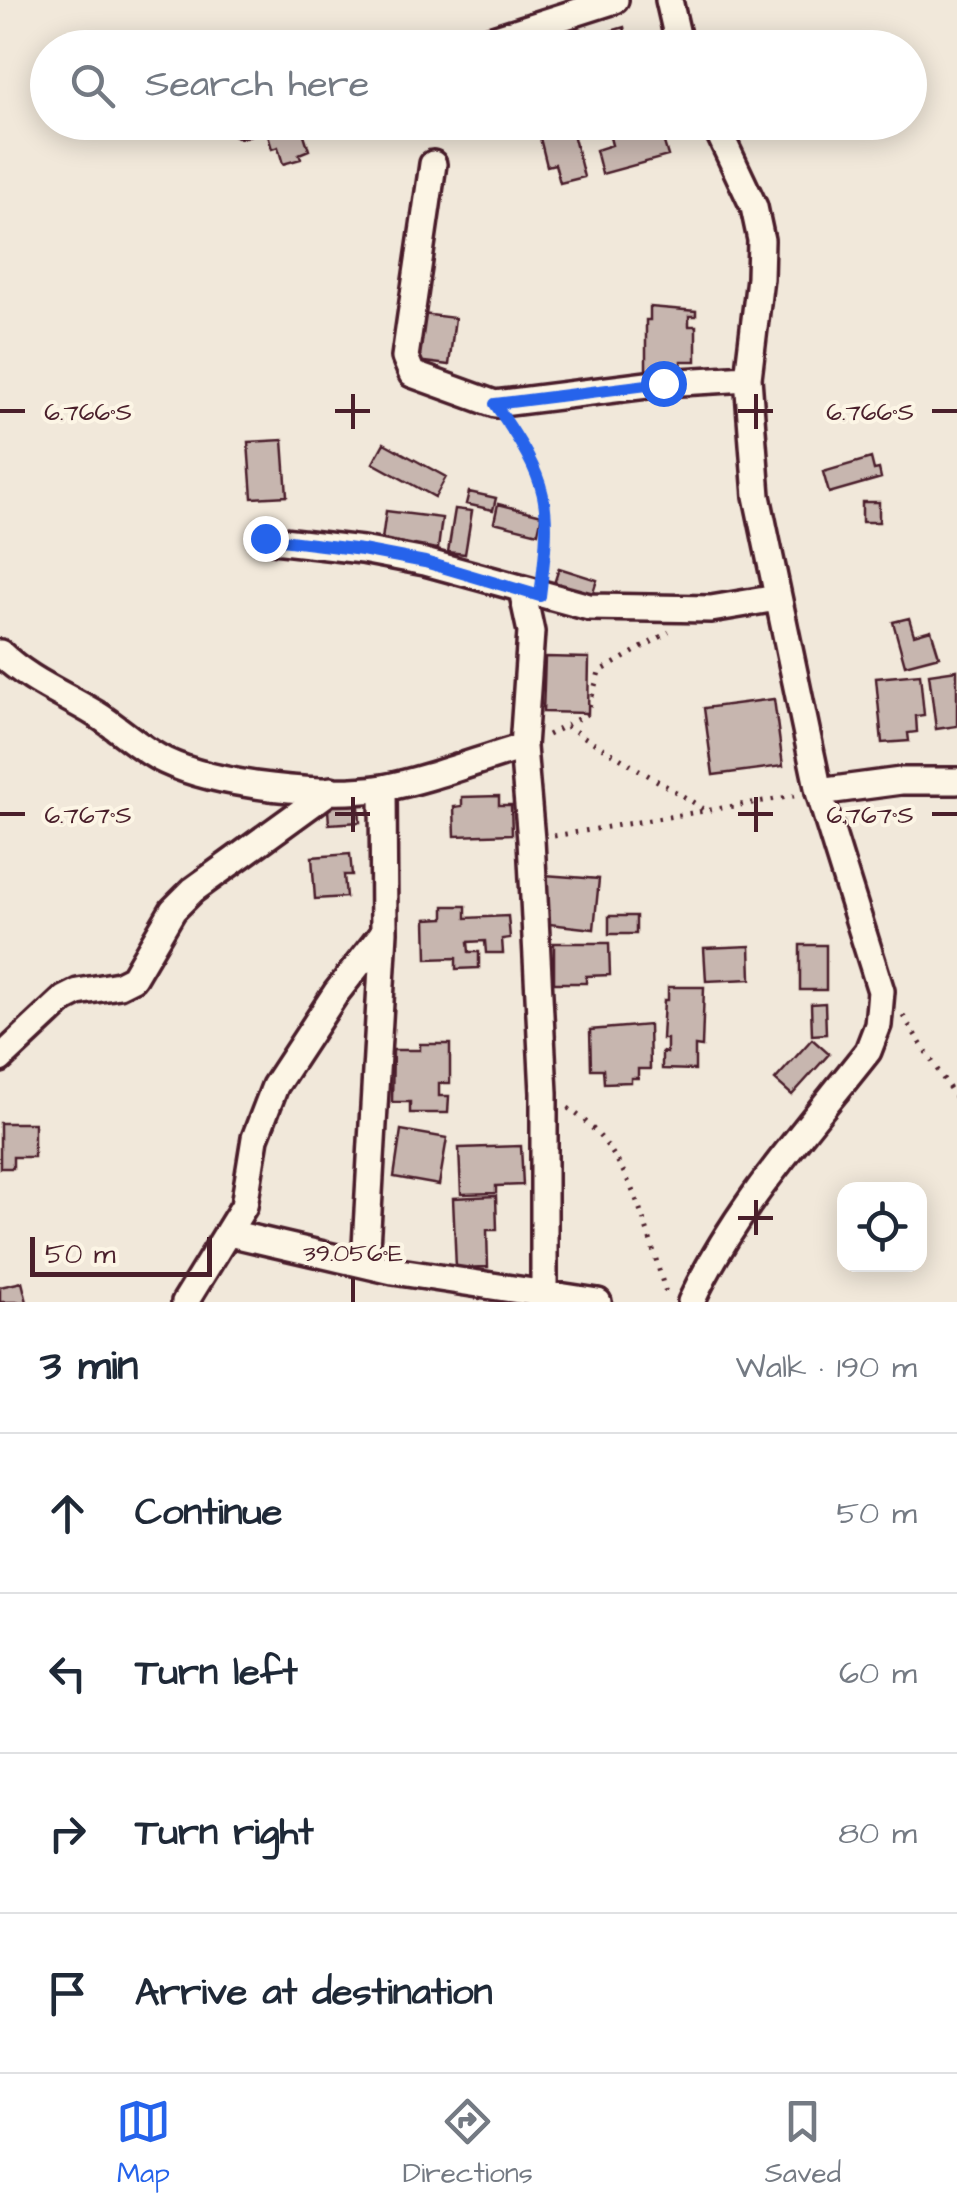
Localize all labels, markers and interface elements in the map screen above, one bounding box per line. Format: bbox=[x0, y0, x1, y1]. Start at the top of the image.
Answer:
search box bbox=[30, 30, 927, 140]
icon: search bbox=[65, 58, 120, 113]
text: Search here bbox=[145, 59, 369, 111]
route start bbox=[641, 361, 687, 407]
text: 6.766°S bbox=[44, 395, 132, 430]
text: 6.766°S bbox=[826, 395, 914, 430]
route end bbox=[243, 516, 289, 562]
text: 6.767°S bbox=[44, 798, 132, 833]
text: 6.767°S bbox=[826, 798, 914, 833]
map controls bbox=[837, 1182, 927, 1272]
button: locate bbox=[837, 1182, 927, 1272]
scale bar bbox=[30, 1232, 212, 1276]
text: 50 m bbox=[45, 1235, 116, 1274]
text: 39.056°E bbox=[303, 1236, 403, 1271]
text: 3 min bbox=[40, 1338, 138, 1396]
text: Walk · 190 m bbox=[736, 1345, 917, 1390]
icon: ahead bbox=[40, 1486, 95, 1541]
text: Continue bbox=[135, 1487, 282, 1539]
text: 50 m bbox=[836, 1491, 917, 1536]
icon: left bbox=[40, 1646, 95, 1701]
text: Turn left bbox=[135, 1647, 298, 1699]
text: 60 m bbox=[839, 1651, 917, 1696]
icon: right bbox=[40, 1806, 95, 1861]
text: Turn right bbox=[135, 1807, 314, 1859]
text: 80 m bbox=[838, 1811, 917, 1856]
icon: arrive bbox=[40, 1966, 95, 2021]
text: Arrive at destination bbox=[135, 1967, 492, 2019]
tab: Map bbox=[116, 2094, 171, 2193]
tab: Directions bbox=[403, 2094, 533, 2193]
tab: Saved bbox=[765, 2094, 841, 2193]

